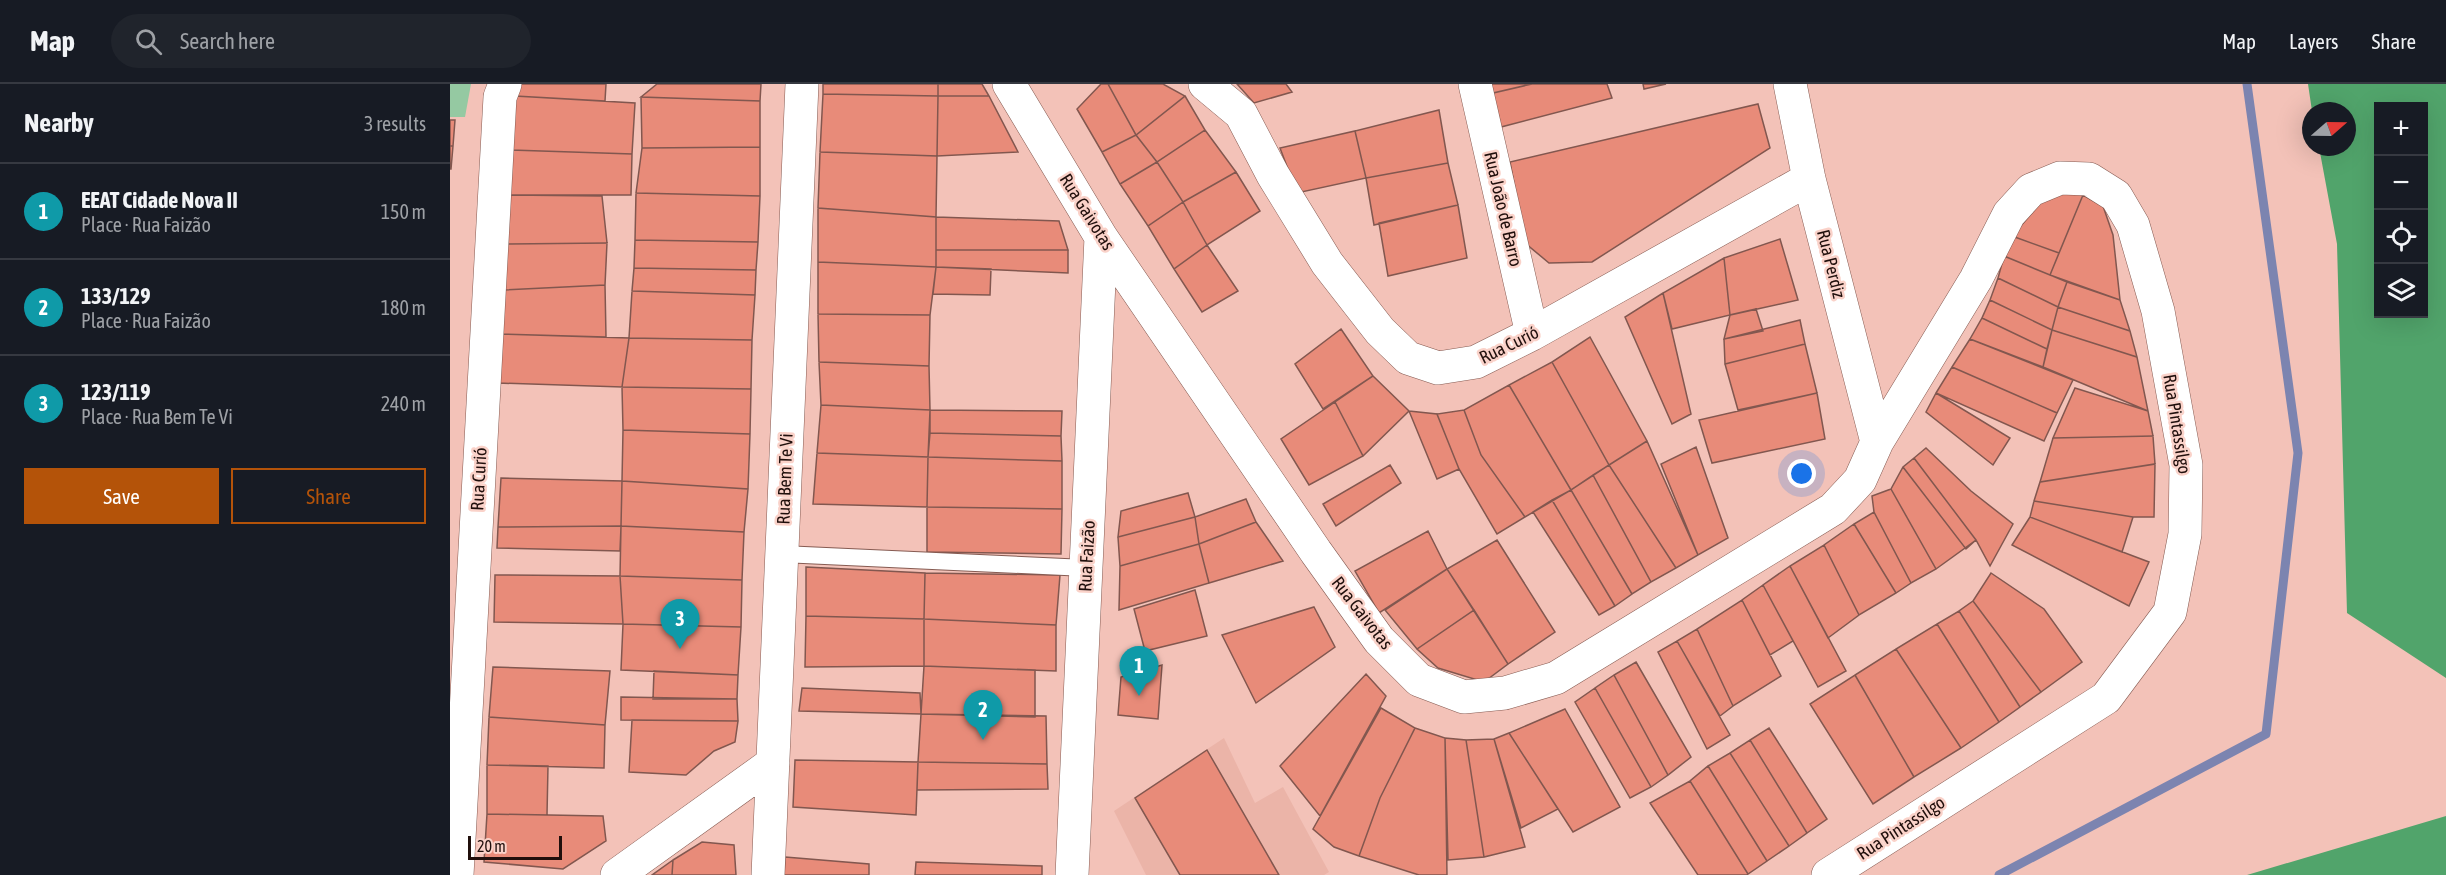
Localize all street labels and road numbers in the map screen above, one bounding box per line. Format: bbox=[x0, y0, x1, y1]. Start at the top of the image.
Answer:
street label: Rua João de Barro bbox=[1480, 149, 1527, 268]
street label: Rua Gaivotas bbox=[1056, 170, 1119, 254]
street label: Rua Perdiz bbox=[1813, 227, 1850, 301]
street label: Rua Curió bbox=[1476, 321, 1542, 368]
street label: Rua Pintassilgo bbox=[2159, 373, 2196, 475]
street label: Rua Bem Te Vi bbox=[772, 433, 797, 525]
street label: Rua Curió bbox=[466, 447, 491, 511]
street label: Rua Faizão bbox=[1074, 520, 1099, 592]
street label: Rua Gaivotas bbox=[1328, 572, 1397, 653]
street label: Rua Pintassilgo bbox=[1853, 791, 1949, 864]

